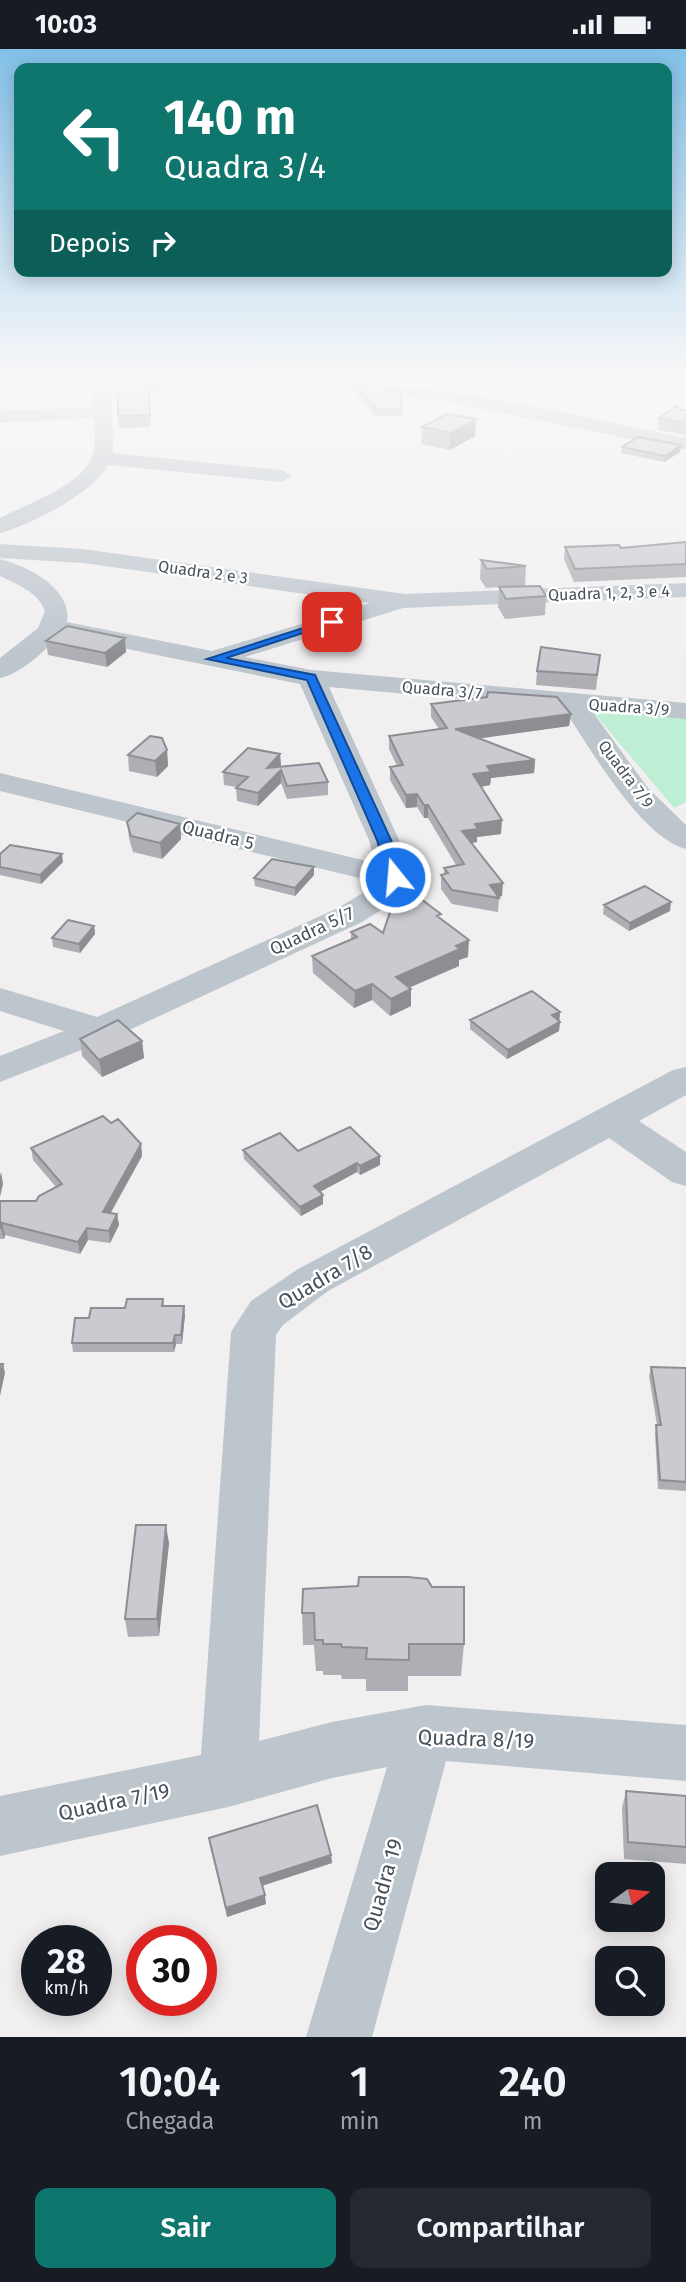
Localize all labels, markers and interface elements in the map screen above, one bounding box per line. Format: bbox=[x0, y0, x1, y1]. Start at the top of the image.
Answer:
text: 10:03 bbox=[35, 9, 97, 40]
text: 140 m bbox=[164, 88, 296, 147]
icon: left bbox=[49, 91, 140, 182]
text: Quadra 3/4 bbox=[164, 148, 326, 186]
icon: right bbox=[144, 224, 182, 262]
text: Depois bbox=[49, 228, 130, 259]
street label: Quadra 2 e 3 bbox=[157, 556, 249, 588]
street label: Quadra 1, 2, 3 e 4 bbox=[548, 581, 671, 605]
pin bbox=[302, 592, 362, 652]
icon: arrive bbox=[313, 603, 351, 641]
street label: Quadra 3/7 bbox=[401, 677, 483, 703]
street label: Quadra 3/9 bbox=[588, 695, 670, 719]
street label: Quadra 7/9 bbox=[594, 736, 658, 812]
street label: Quadra 5 bbox=[180, 815, 256, 855]
position arrow bbox=[358, 840, 432, 914]
street label: Quadra 5/7 bbox=[266, 902, 358, 960]
street label: Quadra 7/8 bbox=[273, 1239, 377, 1315]
street label: Quadra 8/19 bbox=[417, 1724, 535, 1754]
street label: Quadra 7/19 bbox=[56, 1778, 172, 1826]
street label: Quadra 19 bbox=[357, 1836, 409, 1934]
north arrow bbox=[595, 1862, 665, 1932]
map controls bbox=[595, 1862, 665, 2016]
speed limit sign: 30 bbox=[126, 1925, 217, 2016]
text: 28 bbox=[47, 1940, 86, 1982]
button: search bbox=[595, 1946, 665, 2016]
text: km/h bbox=[44, 1977, 89, 1999]
text: 10:04 bbox=[119, 2057, 221, 2107]
text: 1 bbox=[350, 2057, 369, 2107]
text: 240 bbox=[499, 2057, 567, 2107]
text: Chegada bbox=[125, 2107, 214, 2135]
text: min bbox=[340, 2107, 379, 2135]
text: m bbox=[523, 2107, 543, 2135]
button: Sair bbox=[35, 2188, 336, 2268]
button: Compartilhar bbox=[350, 2188, 651, 2268]

